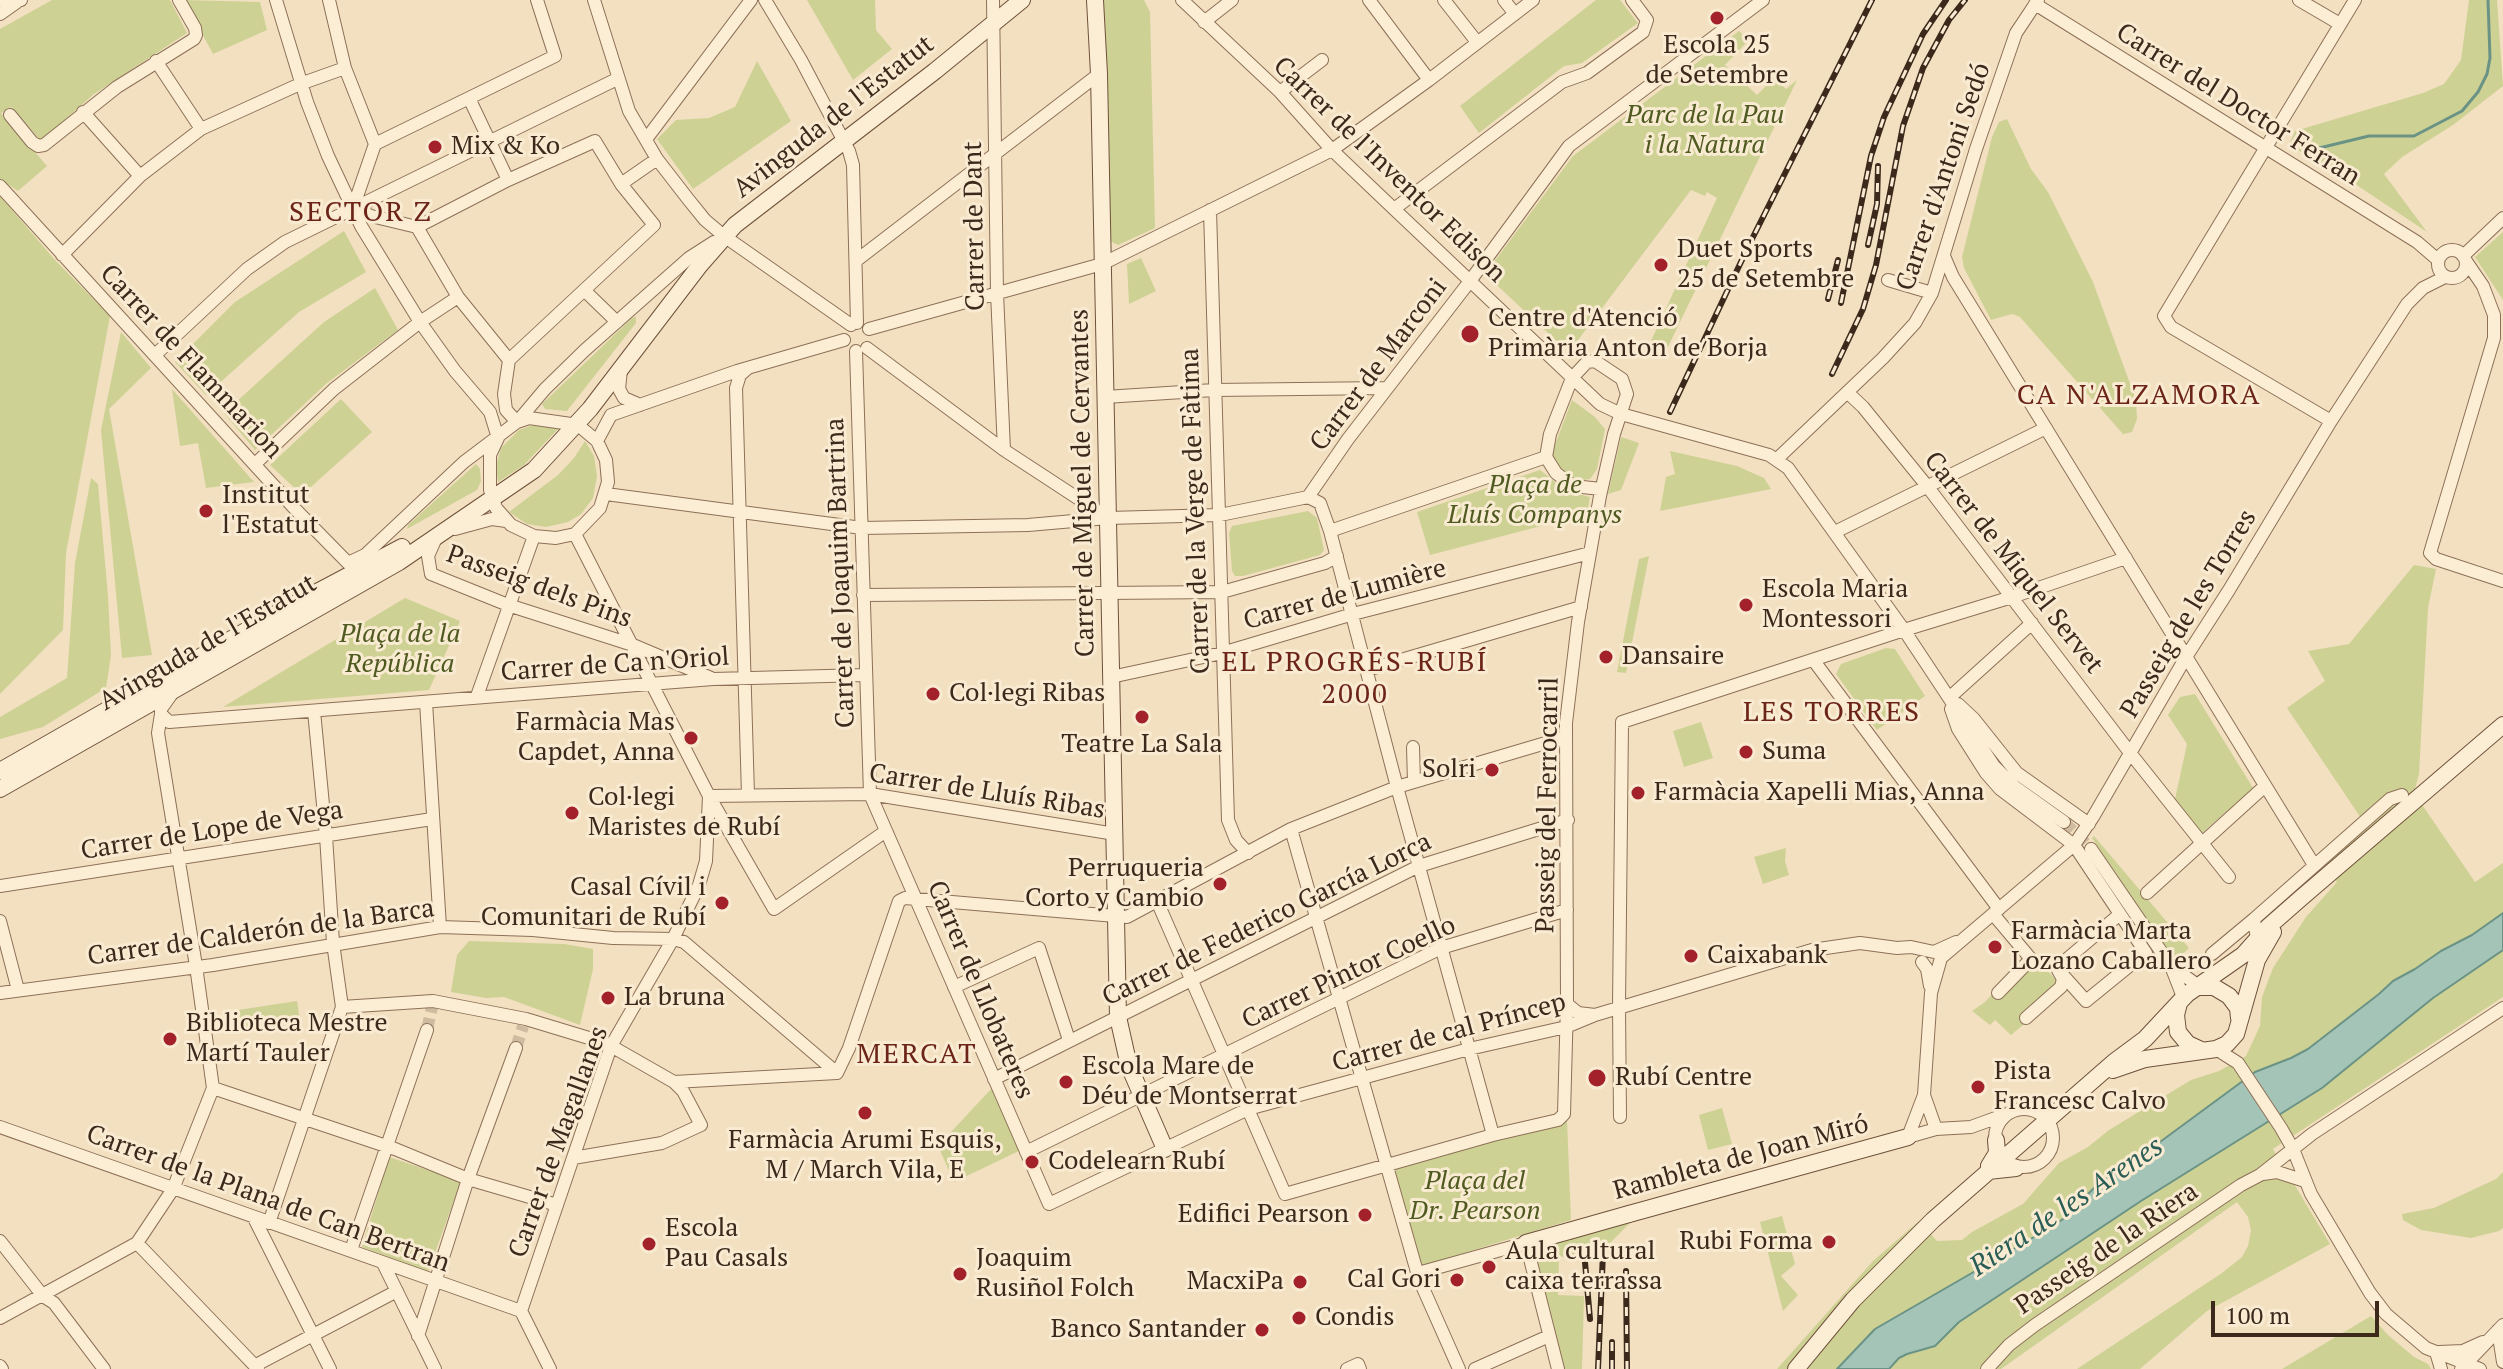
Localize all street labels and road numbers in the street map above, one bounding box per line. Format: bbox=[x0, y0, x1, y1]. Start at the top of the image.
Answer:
street label: Carrer del Doctor Ferran bbox=[2110, 17, 2366, 193]
street label: Avinguda de l'Estatut bbox=[728, 29, 940, 205]
street label: Carrer de l'Inventor Edison bbox=[1266, 51, 1512, 289]
street label: Carrer d'Antoni Sedó bbox=[1890, 59, 1998, 295]
street label: Carrer de Dant bbox=[958, 141, 992, 311]
street label: Carrer de Flammarion bbox=[93, 259, 289, 465]
street label: Carrer de Marconi bbox=[1304, 273, 1454, 457]
street label: Carrer de Miguel de Cervantes bbox=[1064, 309, 1102, 657]
street label: Carrer de la Verge de Fàtima bbox=[1175, 348, 1217, 674]
street label: Carrer de Joaquim Bartrina bbox=[820, 417, 862, 729]
street label: Carrer de Miquel Servet bbox=[1917, 446, 2109, 680]
street label: Passeig de les Torres bbox=[2114, 504, 2264, 724]
street label: Passeig dels Pins bbox=[442, 539, 636, 635]
street label: Carrer de Lumière bbox=[1240, 553, 1450, 637]
street label: Avinguda de l'Estatut bbox=[94, 568, 322, 718]
street label: Carrer de Ca n'Oriol bbox=[500, 641, 730, 689]
street label: Passeig del Ferrocarril bbox=[1530, 677, 1566, 933]
street label: Carrer de Lluís Ribas bbox=[867, 758, 1107, 826]
street label: Carrer de Lope de Vega bbox=[79, 795, 345, 867]
street label: Carrer de Federico García Lorca bbox=[1097, 827, 1437, 1013]
street label: Carrer de Llobateres bbox=[920, 876, 1040, 1104]
street label: Carrer de Calderón de la Barca bbox=[86, 893, 436, 973]
street label: Carrer Pintor Coello bbox=[1237, 910, 1461, 1036]
street label: Carrer de cal Príncep bbox=[1329, 987, 1569, 1079]
street label: Carrer de Magallanes bbox=[503, 1022, 615, 1262]
street label: Rambleta de Joan Miró bbox=[1610, 1109, 1872, 1207]
street label: Carrer de la Plana de Can Bertran bbox=[82, 1119, 454, 1279]
street label: Passeig de la Riera bbox=[2010, 1176, 2204, 1322]

